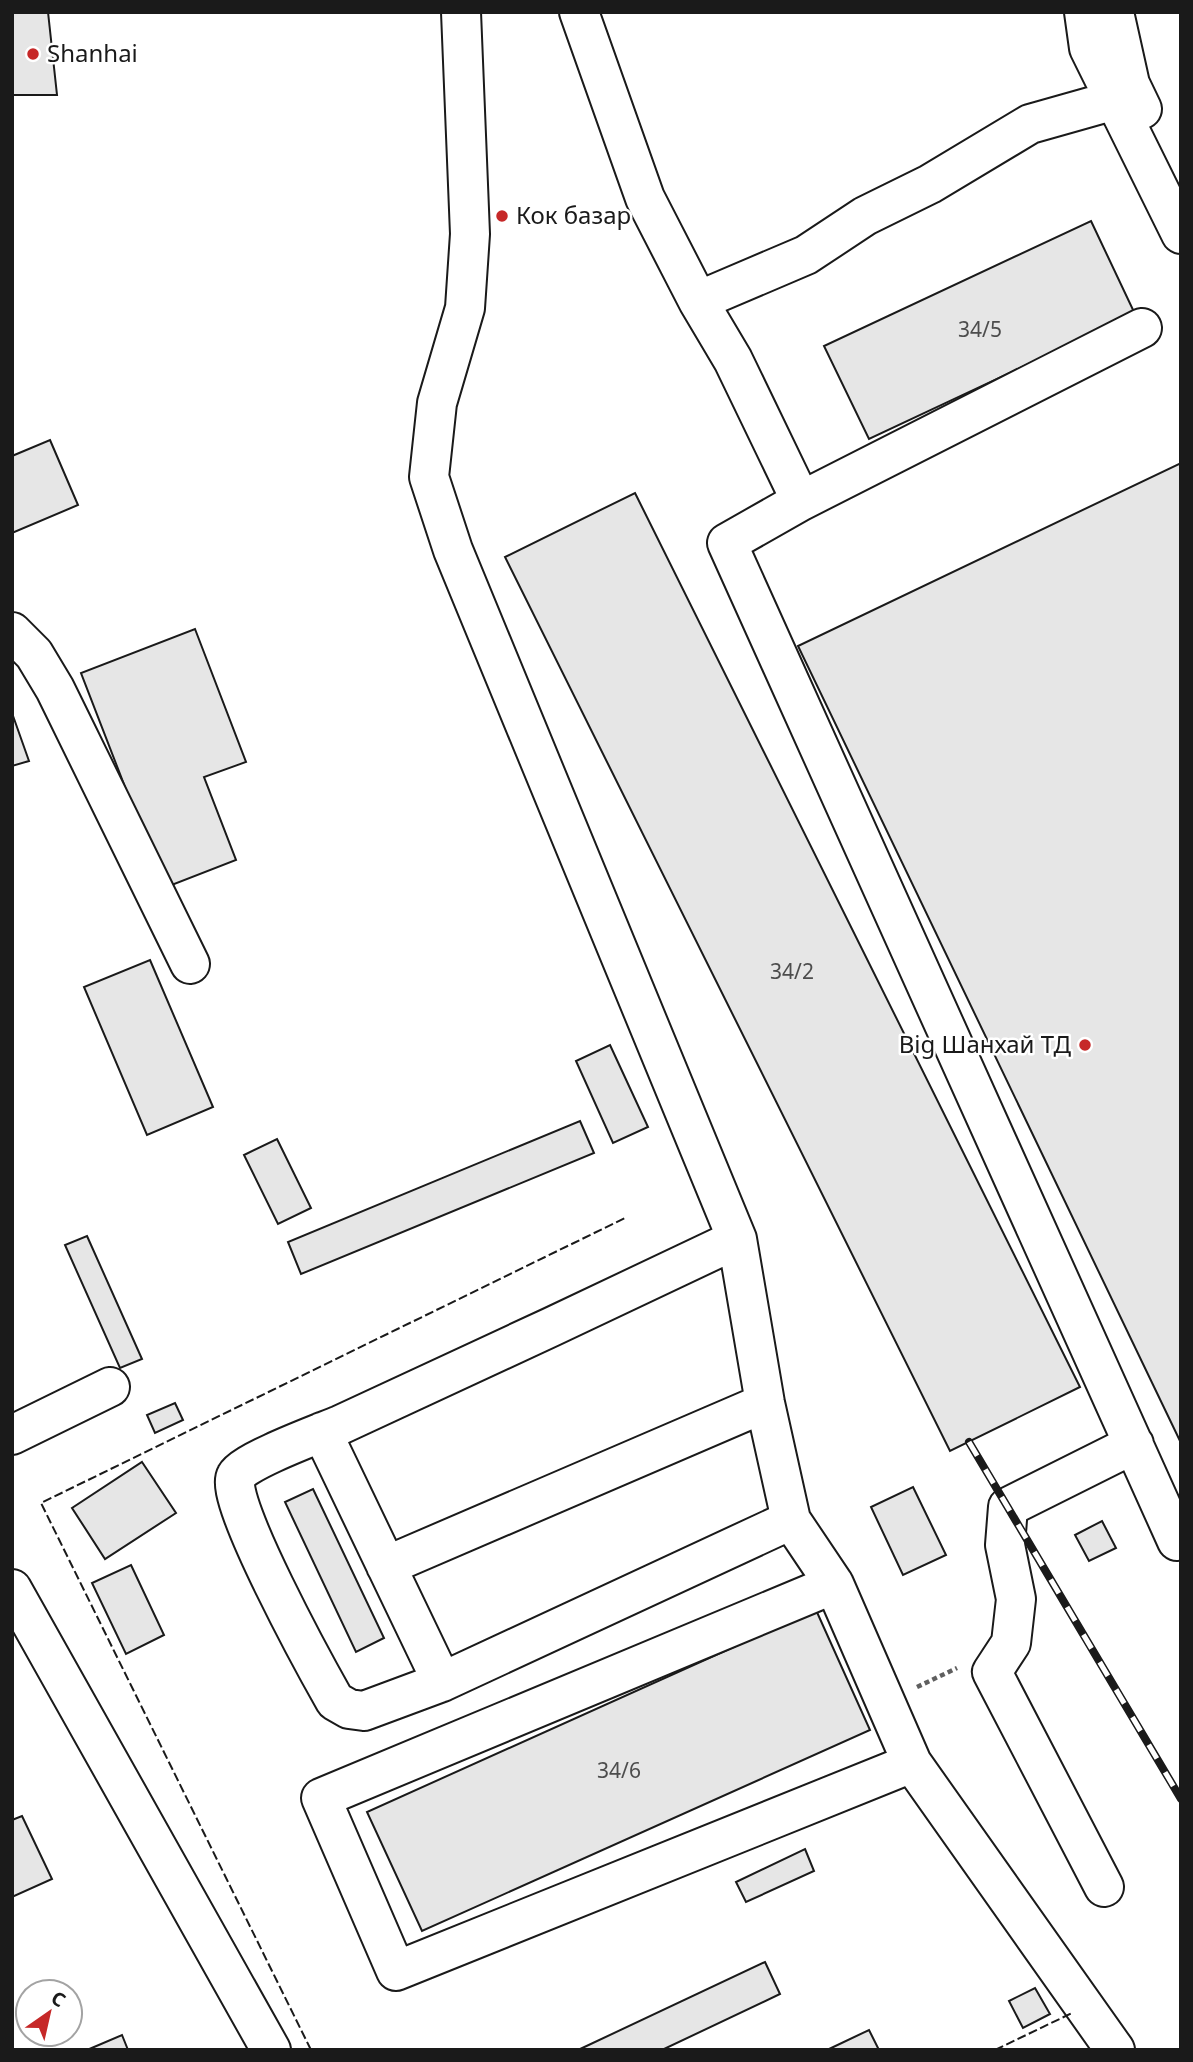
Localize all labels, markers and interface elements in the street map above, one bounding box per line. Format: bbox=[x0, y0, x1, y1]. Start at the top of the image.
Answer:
place label: Shanhai bbox=[47, 36, 138, 69]
marker: Shanhai bbox=[25, 46, 41, 62]
place label: Кок базар bbox=[516, 198, 631, 231]
marker: Кок базар bbox=[494, 208, 510, 224]
house number: 34/5 bbox=[958, 315, 1002, 343]
house number: 34/2 bbox=[770, 957, 814, 985]
place label: Big Шанхай ТД bbox=[899, 1027, 1071, 1060]
marker: Big Шанхай ТД bbox=[1077, 1037, 1093, 1053]
house number: 34/6 bbox=[597, 1756, 641, 1784]
north arrow bbox=[14, 1978, 84, 2048]
text: С bbox=[46, 1985, 71, 2013]

